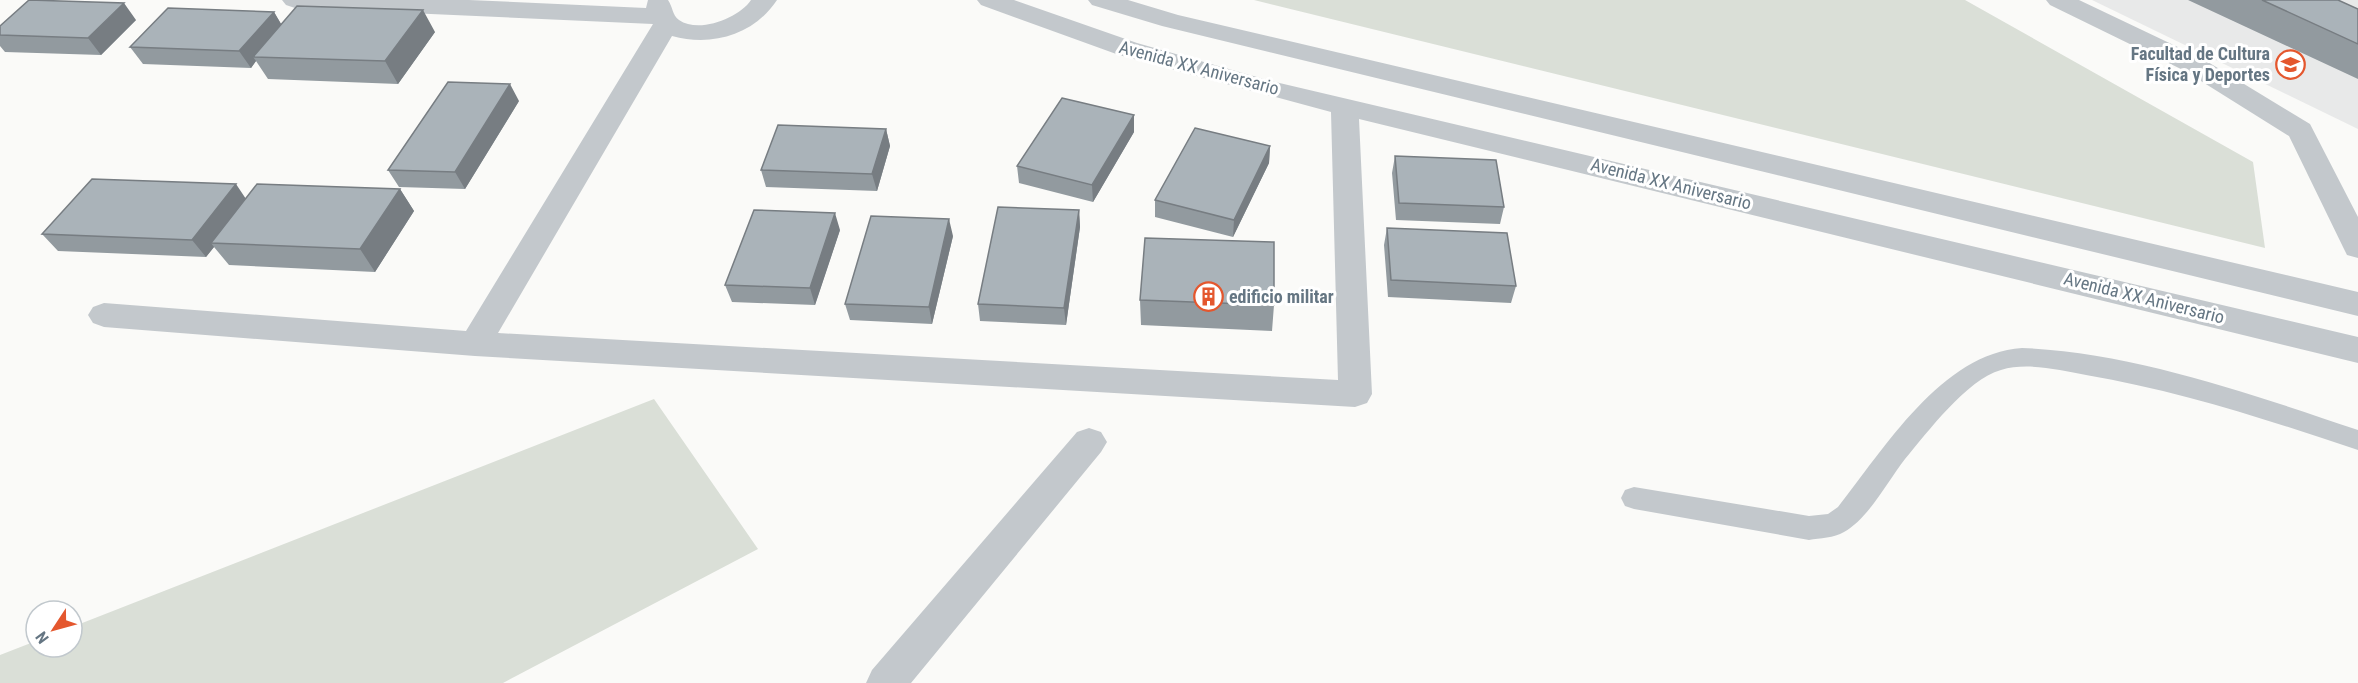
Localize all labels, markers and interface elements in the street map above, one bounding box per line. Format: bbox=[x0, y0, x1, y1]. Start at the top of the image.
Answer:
street label: Avenida XX Aniversario bbox=[1117, 36, 1281, 99]
place label: Facultad de Cultura Física y Deportes bbox=[2131, 43, 2270, 85]
school or university icon: Facultad de Cultura Física y Deportes bbox=[2275, 48, 2307, 80]
street label: Avenida XX Aniversario bbox=[1589, 153, 1754, 214]
street label: Avenida XX Aniversario bbox=[2062, 267, 2227, 328]
building icon: edificio militar bbox=[1192, 281, 1224, 313]
place label: edificio militar bbox=[1229, 286, 1334, 307]
north arrow bbox=[24, 599, 84, 659]
text: N bbox=[32, 628, 53, 647]

